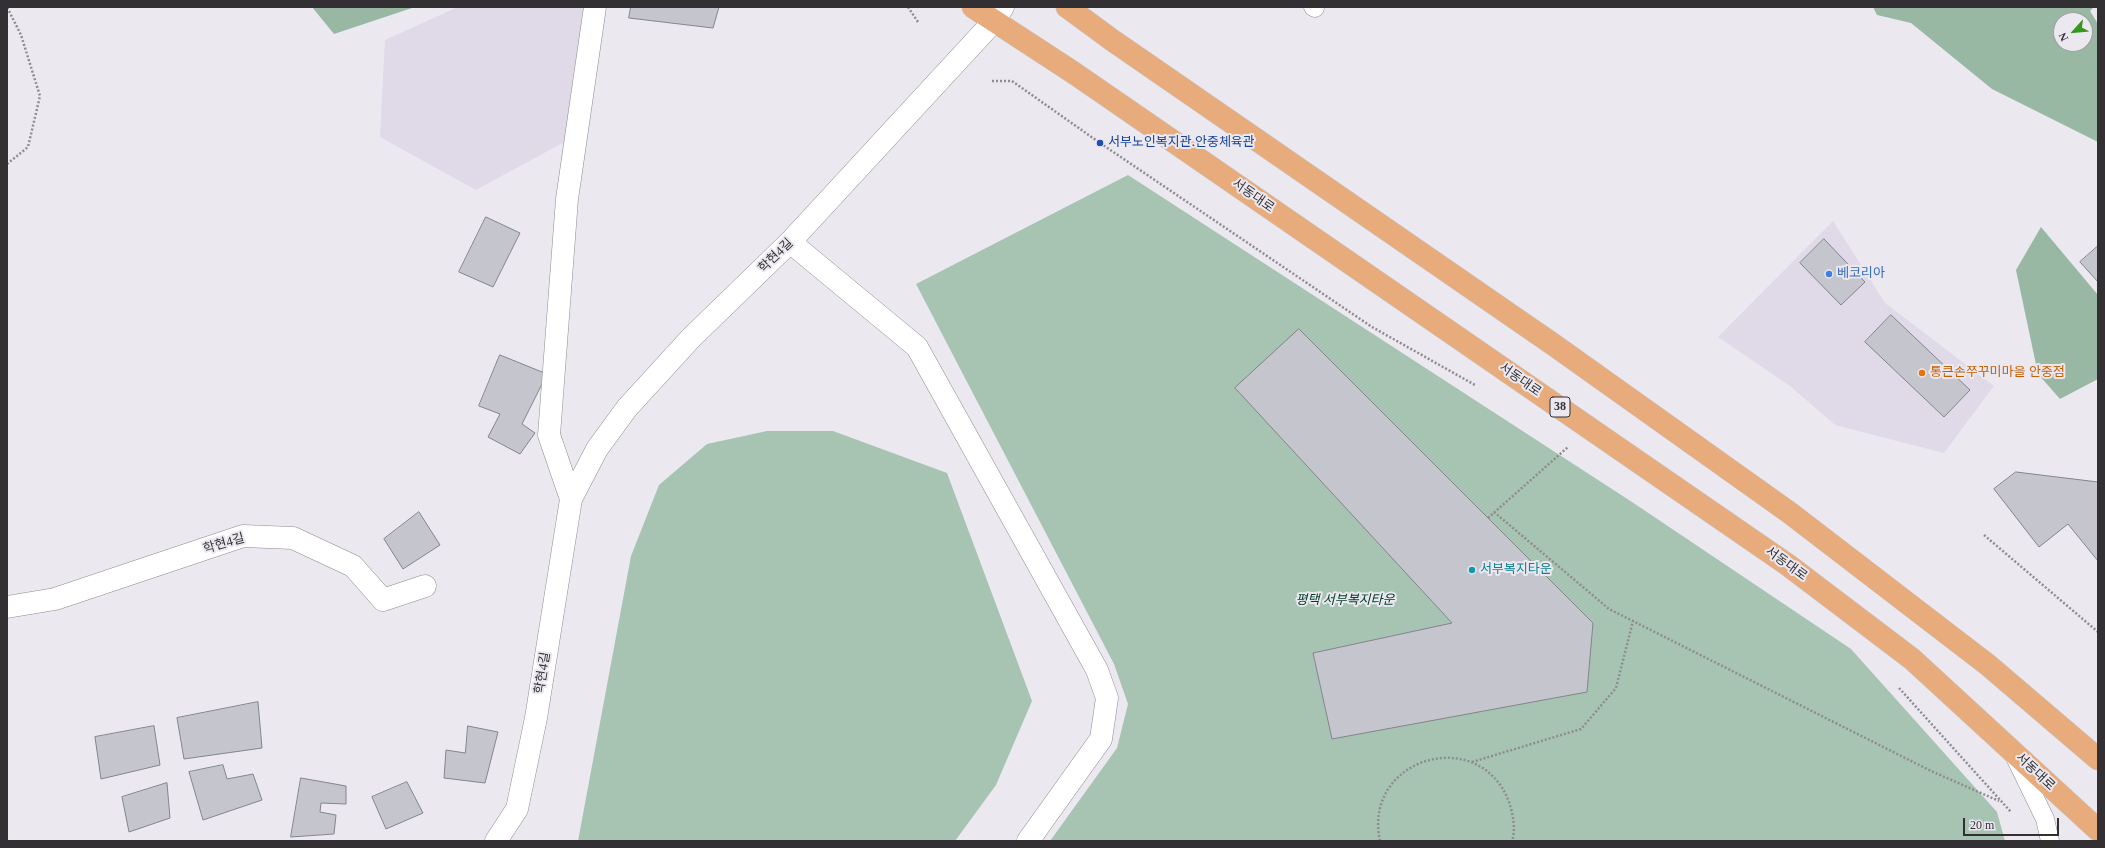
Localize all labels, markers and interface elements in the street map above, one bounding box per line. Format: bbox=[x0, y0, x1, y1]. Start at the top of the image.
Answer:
north arrow bbox=[2053, 12, 2093, 52]
text: N bbox=[2056, 31, 2070, 43]
place label: 서부노인복지관.안중체육관 bbox=[1108, 135, 1255, 151]
marker: 서부노인복지관.안중체육관 bbox=[1095, 138, 1105, 148]
street label: 서동대로 bbox=[1229, 176, 1277, 216]
street label: 학현4길 bbox=[755, 236, 797, 276]
place label: 베코리아 bbox=[1837, 266, 1885, 282]
marker: 베코리아 bbox=[1824, 269, 1834, 279]
street label: 서동대로 bbox=[1496, 360, 1544, 400]
place label: 통큰손쭈꾸미마을 안중점 bbox=[1930, 365, 2065, 381]
marker: 통큰손쭈꾸미마을 안중점 bbox=[1917, 368, 1927, 378]
road number: 38 bbox=[1550, 397, 1570, 417]
street label: 학현4길 bbox=[201, 531, 247, 557]
street label: 서동대로 bbox=[1762, 544, 1810, 584]
place label: 서부복지타운 bbox=[1480, 562, 1552, 578]
marker: 서부복지타운 bbox=[1467, 565, 1477, 575]
park label: 평택 서부복지타운 bbox=[1296, 593, 1394, 609]
street label: 학현4길 bbox=[532, 651, 554, 695]
street label: 서동대로 bbox=[2012, 750, 2058, 794]
scale bar bbox=[1965, 810, 2061, 836]
text: 20 m bbox=[1970, 818, 1994, 832]

